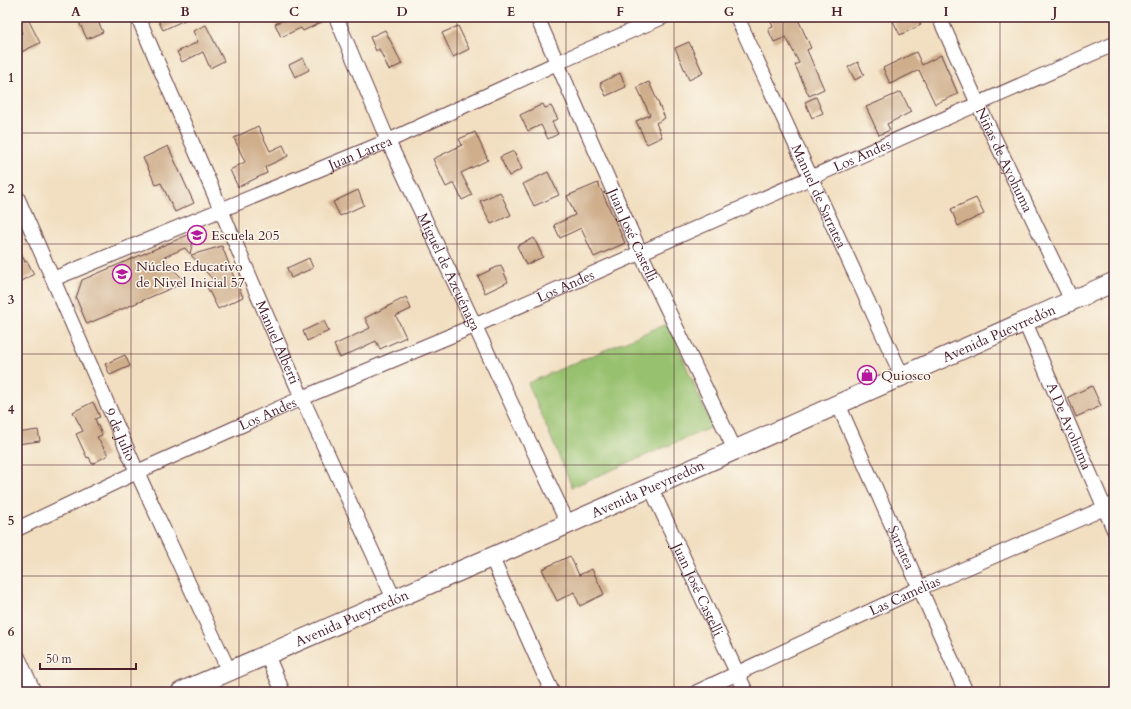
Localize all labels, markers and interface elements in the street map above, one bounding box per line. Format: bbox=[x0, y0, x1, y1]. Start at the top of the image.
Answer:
text: A bbox=[71, 3, 81, 21]
text: B bbox=[180, 3, 190, 21]
text: C bbox=[289, 3, 299, 21]
text: D bbox=[396, 3, 408, 21]
text: E bbox=[507, 3, 515, 21]
text: F bbox=[616, 3, 624, 21]
text: G bbox=[724, 3, 735, 21]
text: H bbox=[831, 3, 843, 21]
text: I bbox=[943, 3, 949, 21]
text: J bbox=[1051, 3, 1058, 21]
text: 1 bbox=[8, 69, 14, 87]
street label: Niñas de Ayohuma bbox=[971, 104, 1037, 215]
street label: Juan Larrea bbox=[324, 131, 395, 175]
street label: Los Andes bbox=[830, 134, 894, 177]
street label: Manuel de Sarratea bbox=[787, 141, 851, 251]
text: 2 bbox=[8, 180, 15, 198]
street label: Juan José Castelli bbox=[602, 183, 662, 285]
street label: Miguel de Azcuénaga bbox=[413, 210, 485, 334]
school or university icon: Escuela 205 bbox=[186, 224, 208, 246]
place label: Escuela 205 bbox=[211, 226, 280, 245]
place label: Núcleo Educativo de Nivel Inicial 57 bbox=[136, 257, 245, 292]
school or university icon: Núcleo Educativo de Nivel Inicial 57 bbox=[111, 263, 133, 285]
street label: Los Andes bbox=[534, 265, 598, 307]
text: 3 bbox=[8, 291, 15, 309]
street label: Manuel Alberti bbox=[251, 298, 304, 387]
street label: Avenida Pueyrredón bbox=[939, 300, 1059, 367]
shop icon: Quiosco bbox=[856, 364, 878, 386]
place label: Quiosco bbox=[881, 366, 931, 385]
street label: A De Ayohuma bbox=[1042, 379, 1096, 473]
street label: Los Andes bbox=[236, 393, 300, 435]
text: 4 bbox=[8, 401, 15, 419]
street label: 9 de Julio bbox=[100, 405, 140, 464]
street label: Avenida Pueyrredón bbox=[588, 456, 707, 523]
text: 5 bbox=[8, 512, 14, 530]
street label: Sarratea bbox=[883, 523, 919, 573]
street label: Juan José Castelli bbox=[667, 538, 728, 639]
street label: Las Camelias bbox=[866, 571, 944, 620]
street label: Avenida Pueyrredón bbox=[292, 585, 412, 651]
text: 6 bbox=[8, 623, 15, 641]
scale bar bbox=[40, 645, 136, 671]
text: 50 m bbox=[46, 651, 73, 667]

